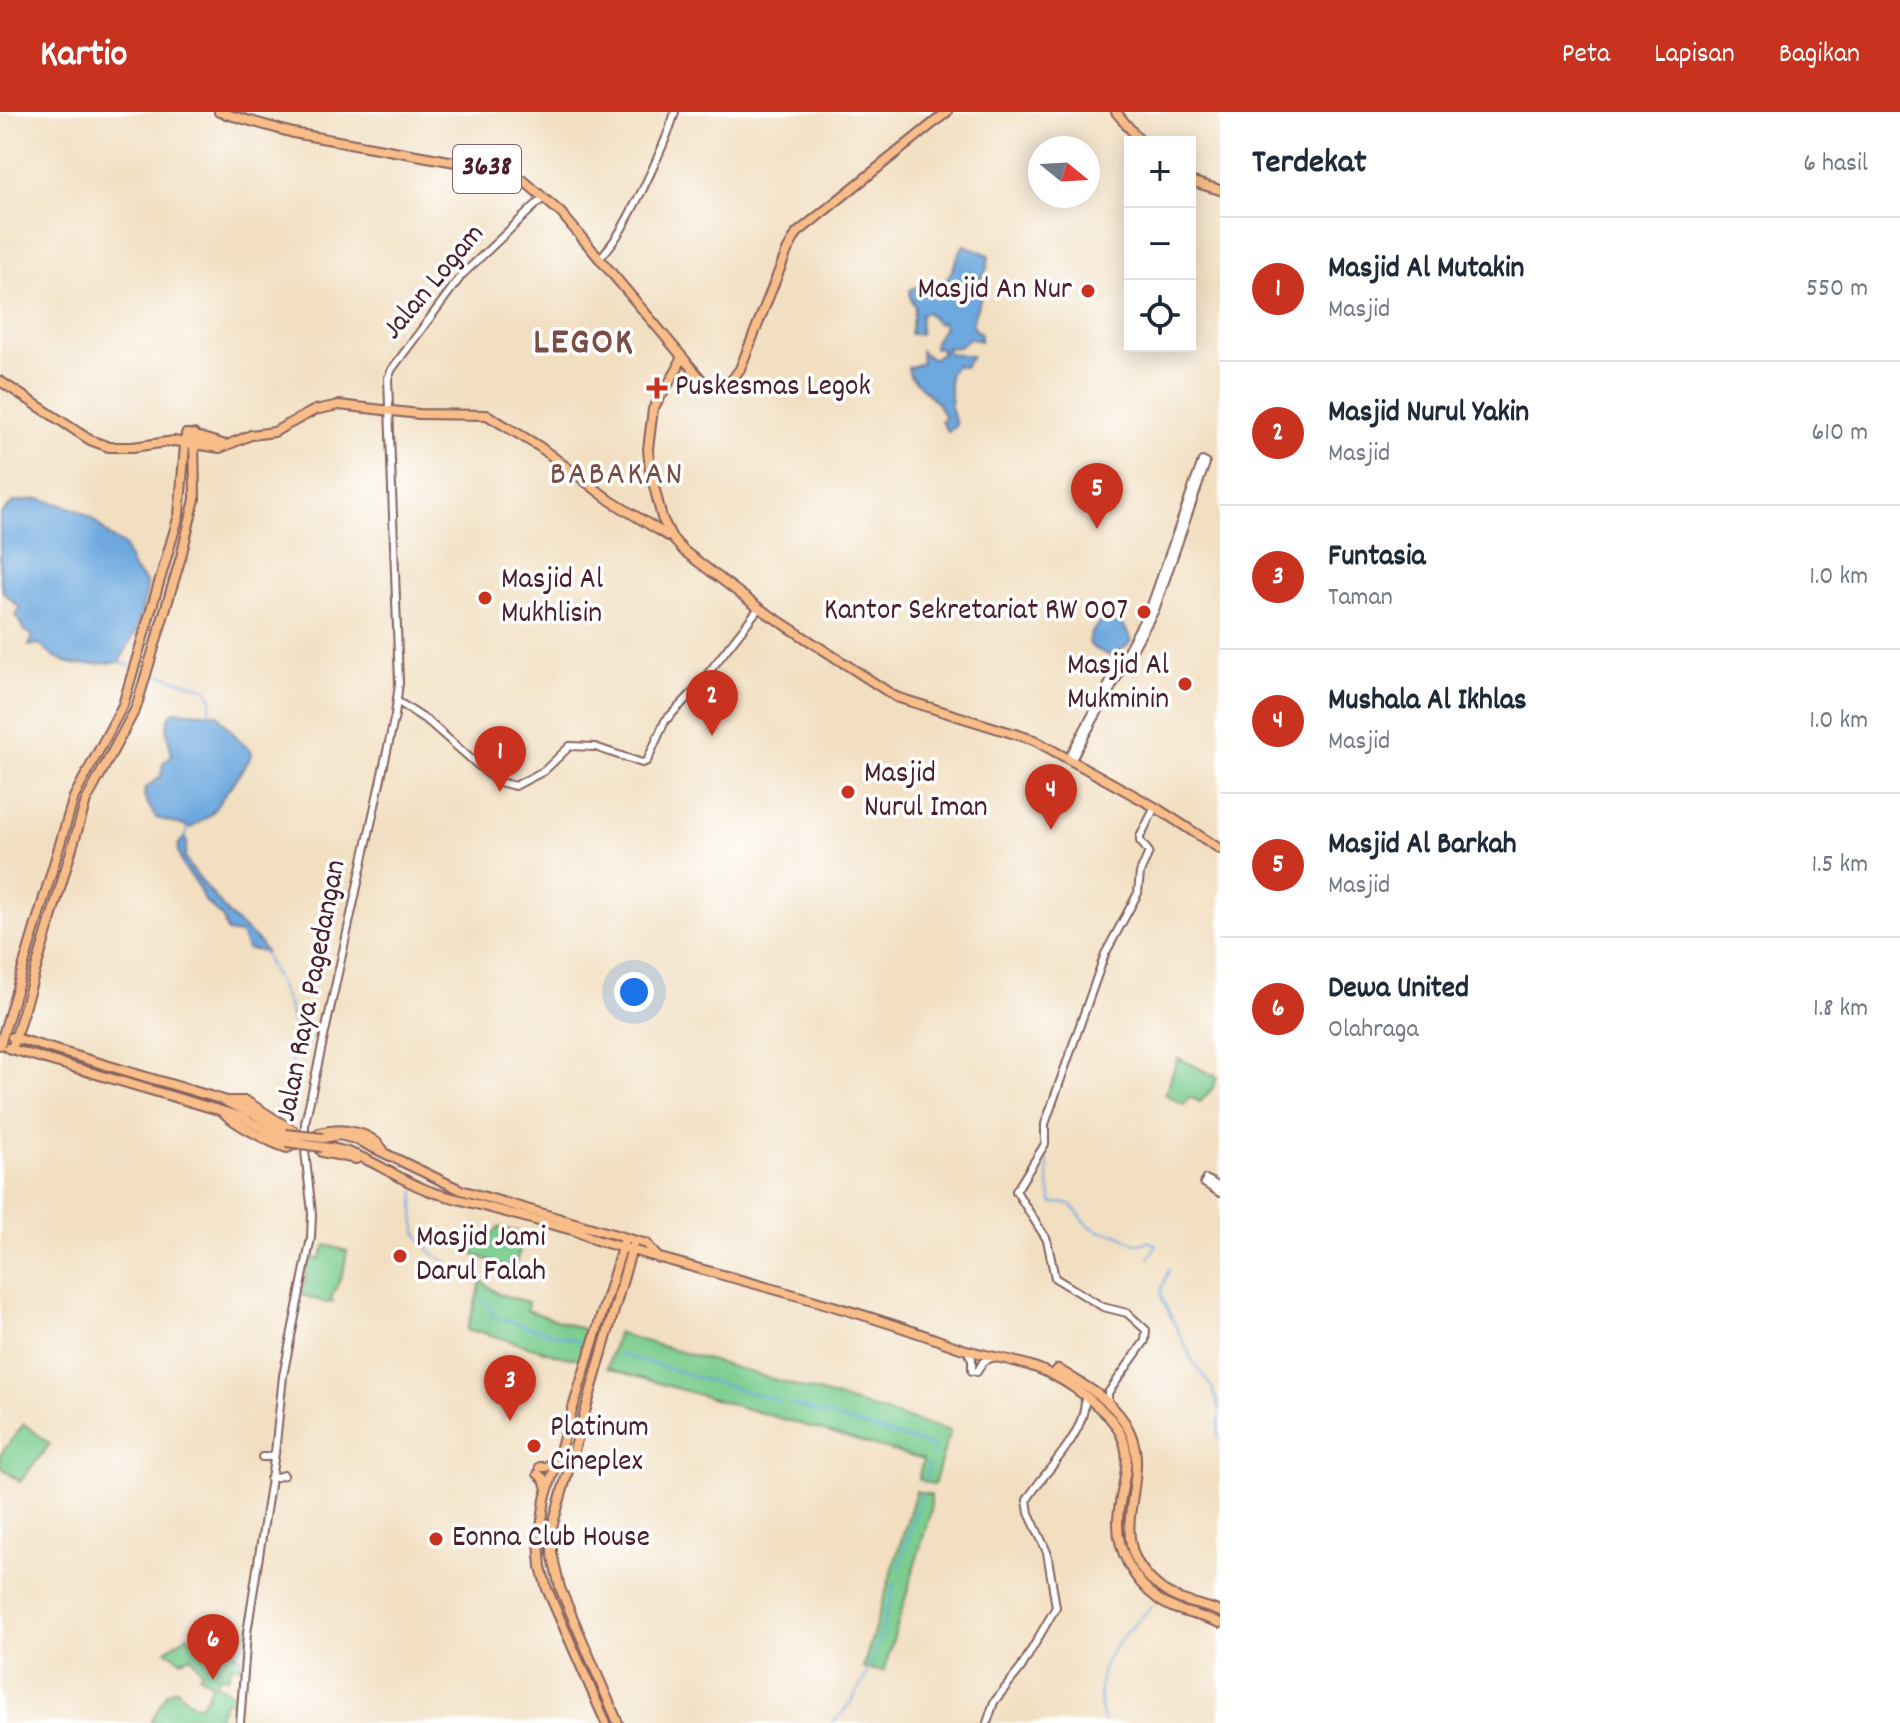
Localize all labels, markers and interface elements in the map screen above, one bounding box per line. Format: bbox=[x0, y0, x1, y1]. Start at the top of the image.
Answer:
text: Kartio bbox=[40, 29, 127, 84]
text: Peta bbox=[1562, 36, 1610, 76]
text: Lapisan bbox=[1654, 36, 1735, 76]
text: Bagikan bbox=[1779, 36, 1860, 76]
north arrow bbox=[1028, 136, 1100, 208]
map controls bbox=[1124, 136, 1196, 352]
button: + bbox=[1124, 136, 1196, 208]
text: Terdekat bbox=[1252, 140, 1367, 189]
road number: 3638 bbox=[453, 145, 521, 193]
text: 6 hasil bbox=[1803, 146, 1868, 183]
button: − bbox=[1124, 208, 1196, 280]
street label: Jalan Logam bbox=[373, 215, 497, 351]
text: Masjid Al Mutakin bbox=[1328, 249, 1524, 292]
place label: Masjid An Nur bbox=[917, 270, 1072, 313]
text: 1 bbox=[1275, 271, 1281, 308]
text: 550 m bbox=[1806, 271, 1868, 308]
button: locate bbox=[1124, 280, 1196, 352]
marker: Masjid An Nur bbox=[1079, 282, 1097, 300]
text: Masjid bbox=[1328, 292, 1390, 329]
district label: LEGOK bbox=[533, 317, 635, 372]
place label: Puskesmas Legok bbox=[675, 367, 871, 410]
marker: Puskesmas Legok bbox=[646, 377, 668, 399]
text: Masjid Nurul Yakin bbox=[1328, 393, 1529, 436]
text: 2 bbox=[1272, 415, 1284, 452]
text: 610 m bbox=[1812, 415, 1868, 452]
text: Masjid bbox=[1328, 436, 1390, 473]
district label: BABAKAN bbox=[550, 452, 684, 501]
pin: 5 bbox=[1071, 463, 1123, 529]
text: Funtasia bbox=[1328, 537, 1426, 580]
text: 3 bbox=[1272, 559, 1284, 596]
text: 1.0 km bbox=[1809, 559, 1868, 596]
place label: Masjid Al Mukhlisin bbox=[501, 560, 603, 637]
text: Taman bbox=[1328, 580, 1393, 617]
marker: Masjid Al Mukhlisin bbox=[476, 589, 494, 607]
place label: Kantor Sekretariat RW 007 bbox=[824, 591, 1128, 634]
marker: Kantor Sekretariat RW 007 bbox=[1135, 603, 1153, 621]
place label: Masjid Al Mukminin bbox=[1067, 646, 1169, 723]
pin: 2 bbox=[686, 670, 738, 736]
marker: Masjid Al Mukminin bbox=[1176, 675, 1194, 693]
text: Mushala Al Ikhlas bbox=[1328, 681, 1527, 724]
text: 4 bbox=[1273, 703, 1283, 740]
text: 1.0 km bbox=[1809, 703, 1868, 740]
text: Masjid bbox=[1328, 724, 1390, 761]
pin: 1 bbox=[474, 726, 526, 792]
place label: Masjid Nurul Iman bbox=[864, 754, 988, 831]
pin: 4 bbox=[1025, 764, 1077, 830]
marker: Masjid Nurul Iman bbox=[839, 783, 857, 801]
text: Masjid Al Barkah bbox=[1328, 825, 1517, 868]
text: 5 bbox=[1272, 847, 1284, 884]
text: 1.5 km bbox=[1811, 847, 1868, 884]
street label: Jalan Raya Pagedangan bbox=[267, 856, 359, 1126]
text: Masjid bbox=[1328, 868, 1390, 905]
text: Dewa United bbox=[1328, 969, 1469, 1012]
your location bbox=[614, 972, 654, 1012]
text: 6 bbox=[1272, 991, 1284, 1028]
text: 1.8 km bbox=[1813, 991, 1868, 1028]
text: Olahraga bbox=[1328, 1012, 1419, 1049]
place label: Masjid Jami Darul Falah bbox=[416, 1218, 546, 1295]
marker: Masjid Jami Darul Falah bbox=[391, 1247, 409, 1265]
pin: 3 bbox=[484, 1355, 536, 1421]
place label: Platinum Cineplex bbox=[550, 1408, 649, 1485]
marker: Platinum Cineplex bbox=[525, 1437, 543, 1455]
place label: Eonna Club House bbox=[452, 1518, 650, 1561]
marker: Eonna Club House bbox=[427, 1530, 445, 1548]
pin: 6 bbox=[187, 1614, 239, 1680]

